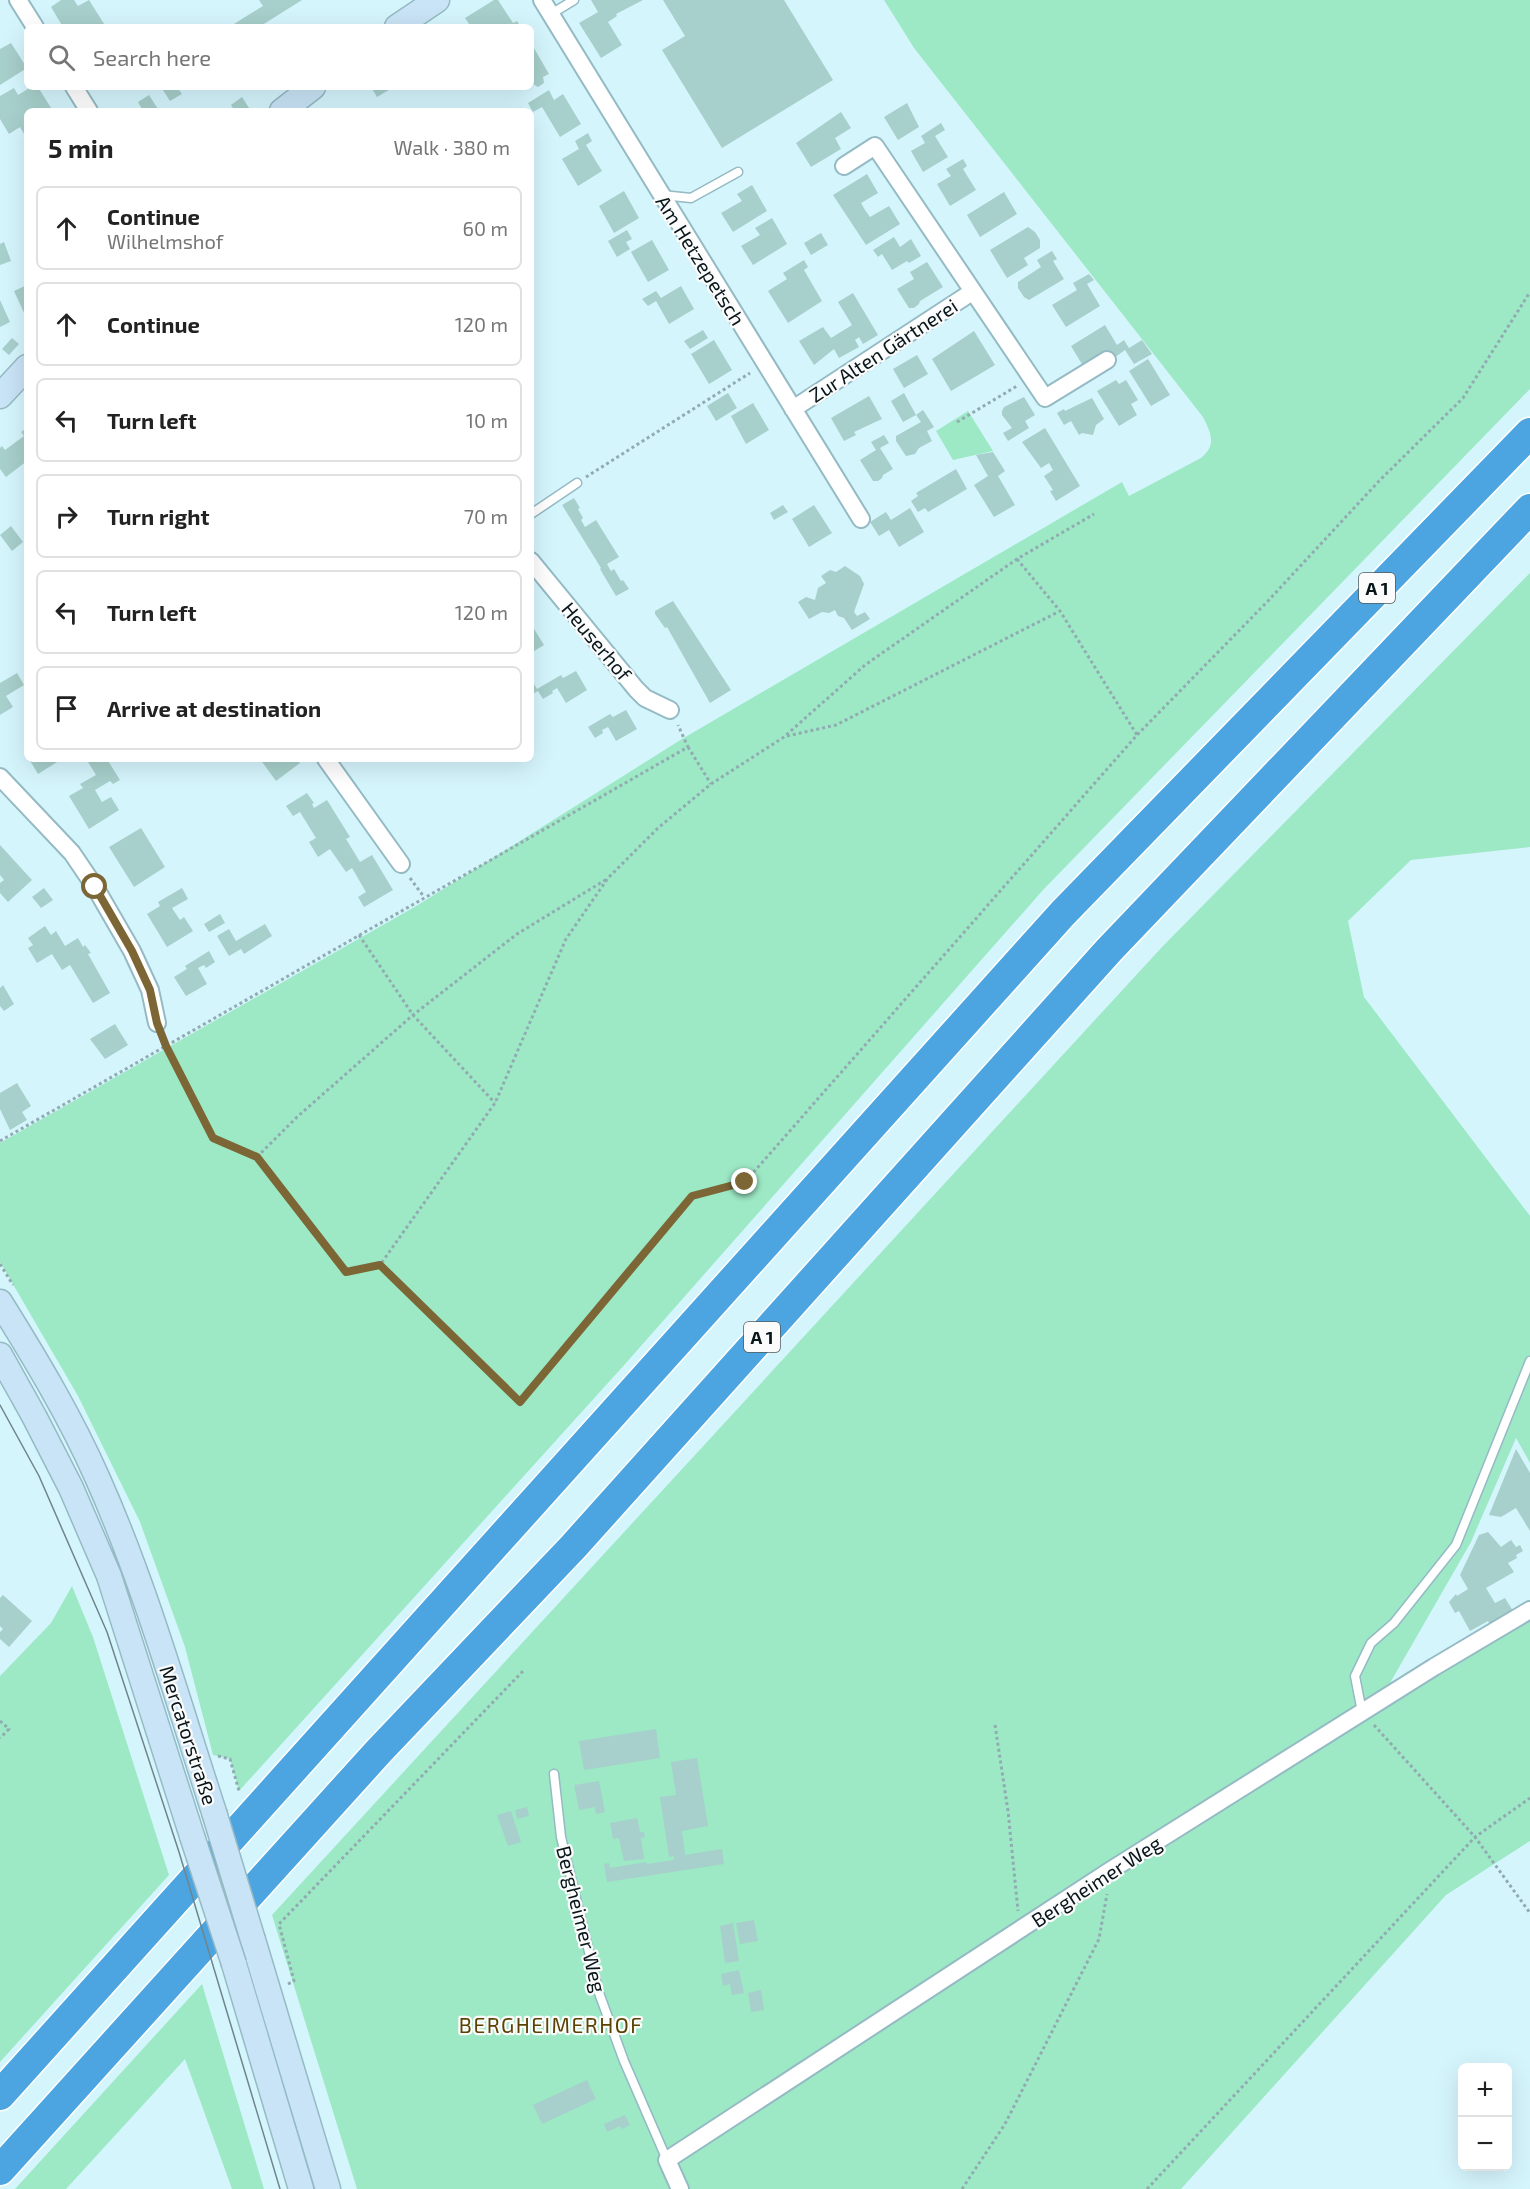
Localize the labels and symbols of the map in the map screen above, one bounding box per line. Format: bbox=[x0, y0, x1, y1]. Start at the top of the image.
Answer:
street label: Am Hetzepetsch bbox=[651, 191, 751, 329]
street label: Zur Alten Gärtnerei bbox=[804, 293, 962, 407]
road number: A 1 bbox=[1359, 573, 1395, 603]
street label: Heuserhof bbox=[557, 597, 637, 685]
route start bbox=[81, 873, 107, 899]
route end bbox=[731, 1168, 757, 1194]
road number: A 1 bbox=[744, 1322, 780, 1352]
street label: Mercatorstraße bbox=[155, 1662, 223, 1808]
street label: Bergheimer Weg bbox=[1027, 1830, 1165, 1932]
street label: Bergheimer Weg bbox=[552, 1843, 612, 1995]
district label: BERGHEIMERHOF bbox=[459, 2012, 643, 2037]

